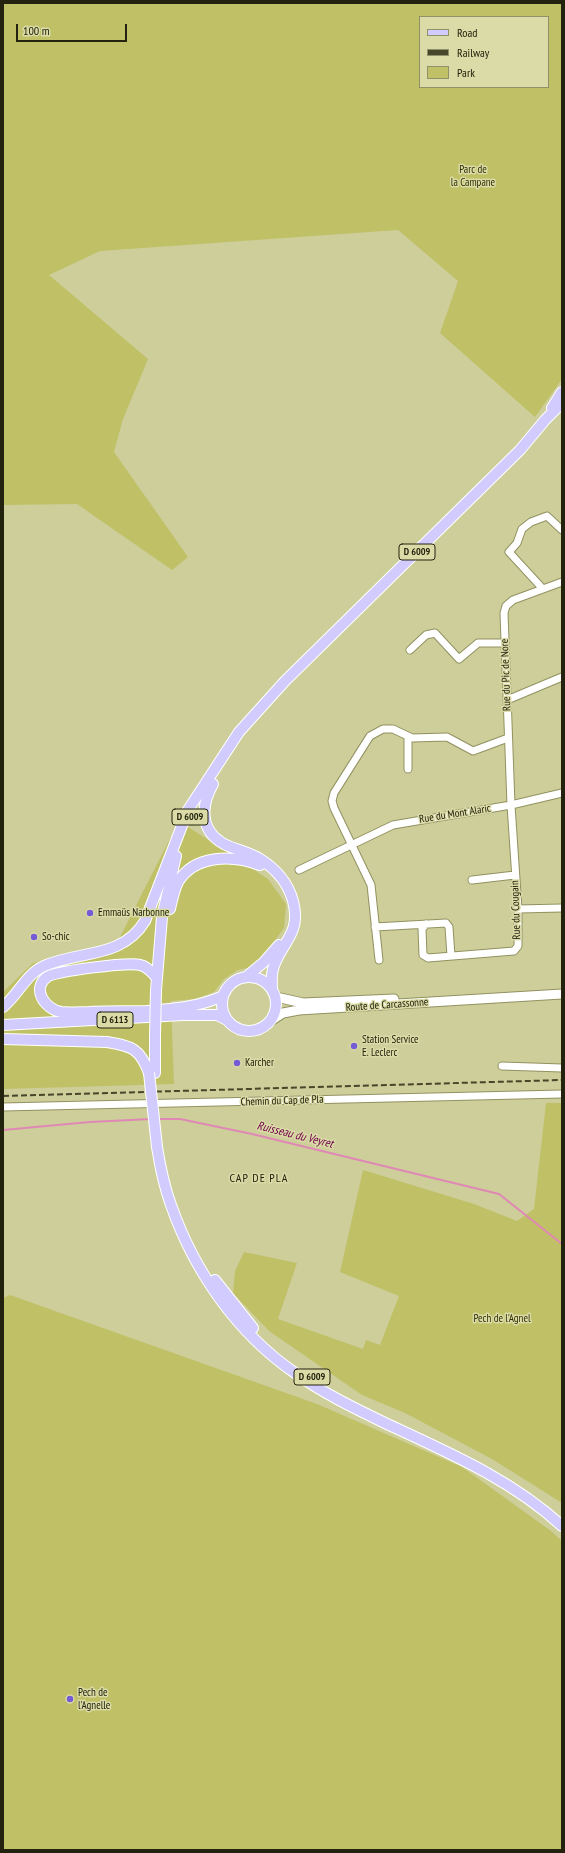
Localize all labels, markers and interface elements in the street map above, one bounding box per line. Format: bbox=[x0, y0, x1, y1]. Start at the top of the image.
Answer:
scale bar bbox=[18, 16, 129, 42]
legend bbox=[419, 16, 549, 88]
text: 100 m bbox=[23, 23, 50, 38]
text: Road bbox=[457, 25, 477, 40]
text: Railway bbox=[457, 45, 489, 60]
text: Park bbox=[457, 65, 475, 80]
park label: Parc de la Campane bbox=[451, 163, 495, 189]
road number: D 6009 bbox=[399, 544, 435, 560]
street label: Rue du Pic de Nore bbox=[498, 639, 514, 711]
street label: Rue du Mont Alaric bbox=[418, 802, 492, 826]
road number: D 6009 bbox=[172, 809, 208, 825]
street label: Rue du Cougain bbox=[508, 880, 524, 940]
place label: Emmaüs Narbonne bbox=[98, 906, 169, 920]
marker: Emmaüs Narbonne bbox=[85, 908, 95, 918]
place label: So-chic bbox=[42, 930, 70, 944]
marker: So-chic bbox=[29, 932, 39, 942]
street label: Route de Carcassonne bbox=[345, 996, 429, 1014]
road number: D 6113 bbox=[97, 1012, 133, 1028]
place label: Station Service E. Leclerc bbox=[362, 1033, 419, 1059]
marker: Station Service E. Leclerc bbox=[349, 1041, 359, 1051]
place label: Karcher bbox=[245, 1056, 274, 1070]
marker: Karcher bbox=[232, 1058, 242, 1068]
street label: Chemin du Cap de Pla bbox=[240, 1093, 324, 1109]
water label: Ruisseau du Veyret bbox=[255, 1119, 335, 1151]
district label: CAP DE PLA bbox=[230, 1172, 288, 1186]
park label: Pech de l'Agnel bbox=[473, 1312, 531, 1326]
road number: D 6009 bbox=[294, 1369, 330, 1385]
place label: Pech de l'Agnelle bbox=[78, 1686, 110, 1712]
marker: Pech de l'Agnelle bbox=[65, 1694, 75, 1704]

